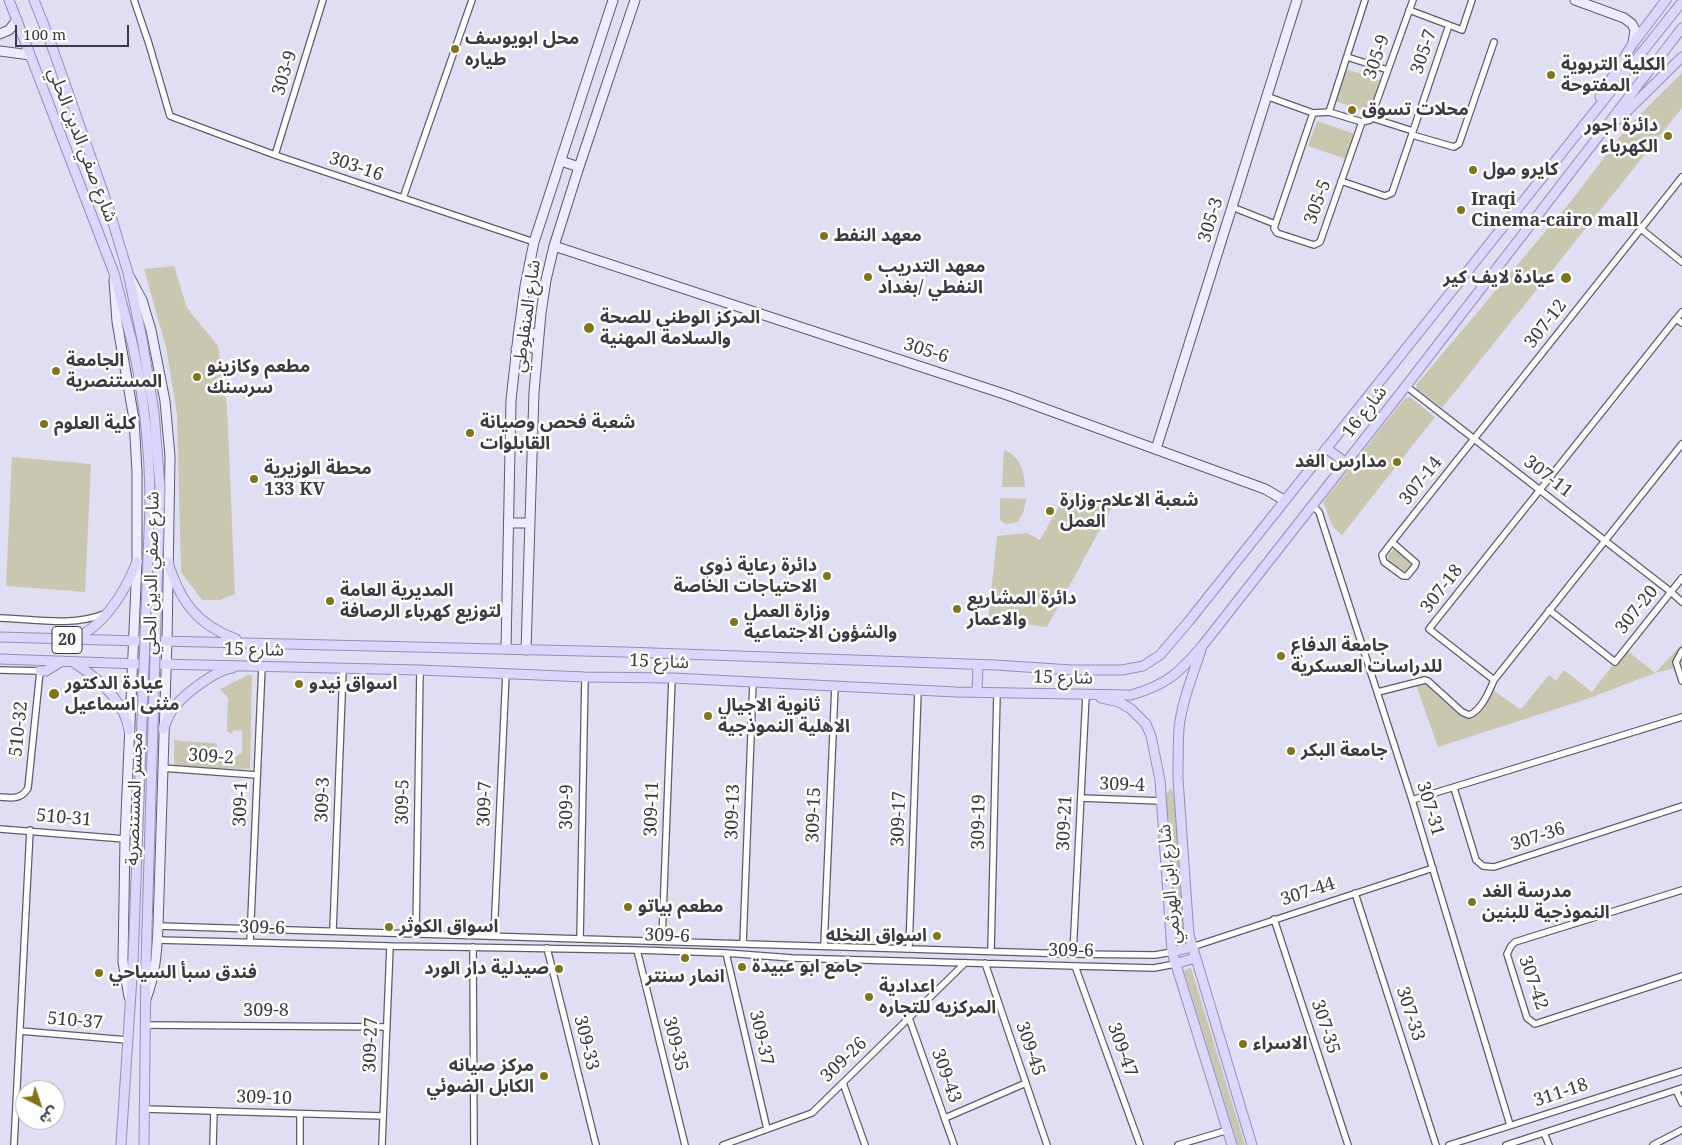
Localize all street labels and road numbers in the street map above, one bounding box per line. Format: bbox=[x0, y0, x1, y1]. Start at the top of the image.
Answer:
street label: 305-7 bbox=[1406, 27, 1442, 77]
street label: 305-9 bbox=[1359, 32, 1395, 82]
street label: 303-9 bbox=[268, 48, 302, 98]
street label: شارع صفي الدين الحلي bbox=[43, 65, 121, 225]
street label: 303-16 bbox=[326, 148, 386, 186]
street label: 305-5 bbox=[1300, 177, 1336, 227]
street label: 305-3 bbox=[1194, 195, 1228, 245]
street label: شارع المنفلوطي bbox=[508, 258, 546, 374]
street label: 307-12 bbox=[1520, 295, 1572, 353]
street label: 305-6 bbox=[901, 334, 951, 368]
street label: شارع 16 bbox=[1338, 382, 1392, 442]
street label: 307-11 bbox=[1519, 451, 1577, 503]
street label: 307-14 bbox=[1395, 452, 1447, 510]
street label: شارع صفي الدين الحلي bbox=[140, 491, 164, 655]
street label: 307-18 bbox=[1416, 560, 1468, 618]
street label: 307-20 bbox=[1611, 581, 1663, 639]
road number: 20 bbox=[52, 626, 82, 654]
street label: شارع 15 bbox=[224, 639, 284, 661]
street label: شارع 15 bbox=[629, 650, 689, 674]
street label: شارع 15 bbox=[1033, 667, 1093, 689]
street label: 510-32 bbox=[5, 700, 33, 758]
street label: مجسر المستنصرية bbox=[122, 732, 148, 866]
street label: 309-2 bbox=[187, 745, 235, 769]
street label: 309-4 bbox=[1099, 773, 1145, 797]
street label: 309-3 bbox=[311, 777, 335, 823]
street label: 309-5 bbox=[392, 779, 414, 825]
street label: 307-31 bbox=[1412, 779, 1448, 839]
street label: 309-1 bbox=[229, 781, 253, 827]
street label: 309-7 bbox=[473, 781, 497, 827]
street label: 309-11 bbox=[640, 781, 664, 837]
street label: 309-9 bbox=[556, 784, 578, 830]
street label: 309-13 bbox=[721, 784, 745, 840]
street label: 309-15 bbox=[802, 787, 826, 843]
street label: 309-17 bbox=[887, 791, 911, 847]
street label: 309-19 bbox=[968, 794, 990, 850]
street label: 309-21 bbox=[1053, 795, 1077, 851]
street label: 510-31 bbox=[35, 805, 93, 831]
street label: 307-36 bbox=[1508, 818, 1568, 856]
street label: شارع ابن الهرثمي bbox=[1154, 823, 1186, 945]
street label: 307-44 bbox=[1278, 873, 1338, 911]
street label: 309-6 bbox=[239, 916, 285, 940]
street label: 309-6 bbox=[644, 924, 690, 948]
street label: 309-6 bbox=[1048, 940, 1094, 962]
street label: 307-42 bbox=[1514, 953, 1552, 1013]
street label: 307-33 bbox=[1391, 984, 1429, 1044]
street label: 307-35 bbox=[1306, 997, 1344, 1057]
street label: 309-8 bbox=[243, 1000, 289, 1022]
street label: 510-37 bbox=[46, 1008, 104, 1034]
street label: 309-37 bbox=[744, 1008, 778, 1068]
street label: 309-33 bbox=[569, 1013, 603, 1073]
street label: 309-35 bbox=[658, 1014, 692, 1074]
street label: 309-27 bbox=[359, 1017, 383, 1073]
street label: 309-45 bbox=[1011, 1019, 1049, 1079]
street label: 309-47 bbox=[1102, 1020, 1142, 1080]
street label: 309-26 bbox=[816, 1033, 872, 1087]
street label: 309-43 bbox=[926, 1046, 966, 1106]
street label: 311-18 bbox=[1531, 1074, 1591, 1112]
street label: 309-10 bbox=[236, 1086, 292, 1110]

